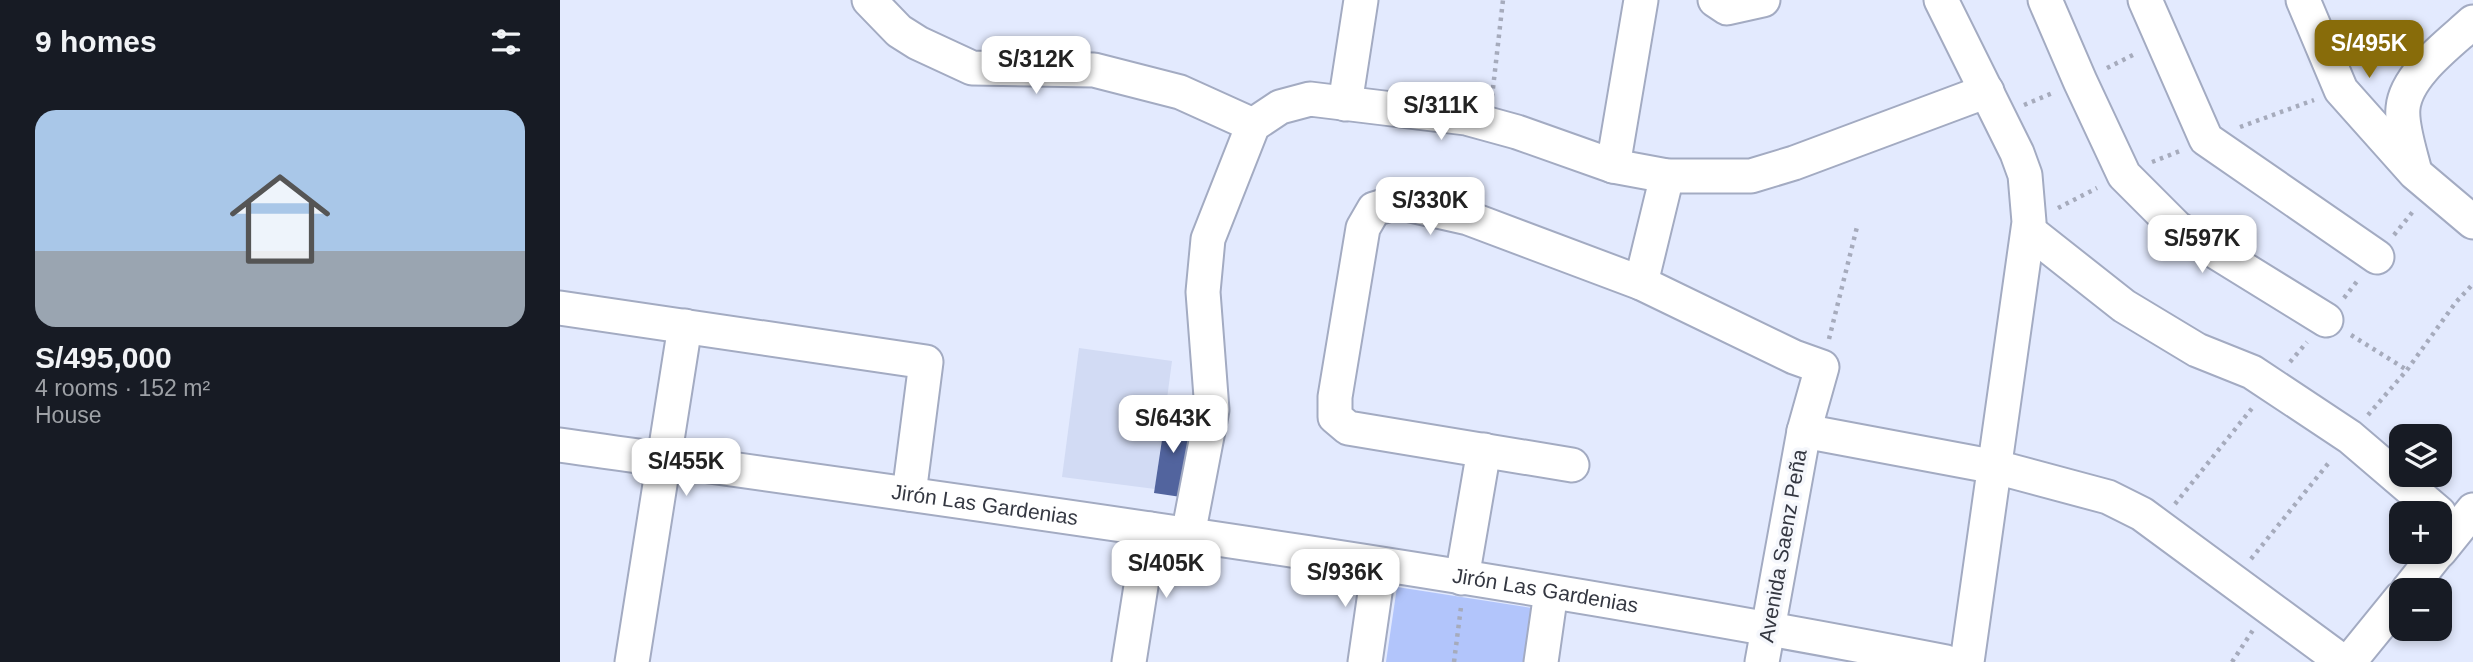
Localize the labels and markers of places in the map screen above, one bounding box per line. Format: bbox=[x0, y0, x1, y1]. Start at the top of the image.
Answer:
pin: S/495K bbox=[2312, 20, 2426, 80]
pin: S/312K bbox=[979, 36, 1093, 96]
pin: S/311K bbox=[1384, 82, 1498, 142]
pin: S/330K bbox=[1373, 177, 1487, 237]
pin: S/597K bbox=[2145, 216, 2259, 275]
pin: S/643K bbox=[1116, 396, 1230, 455]
pin: S/455K bbox=[629, 438, 743, 498]
pin: S/405K bbox=[1109, 540, 1223, 600]
pin: S/936K bbox=[1288, 550, 1402, 609]

